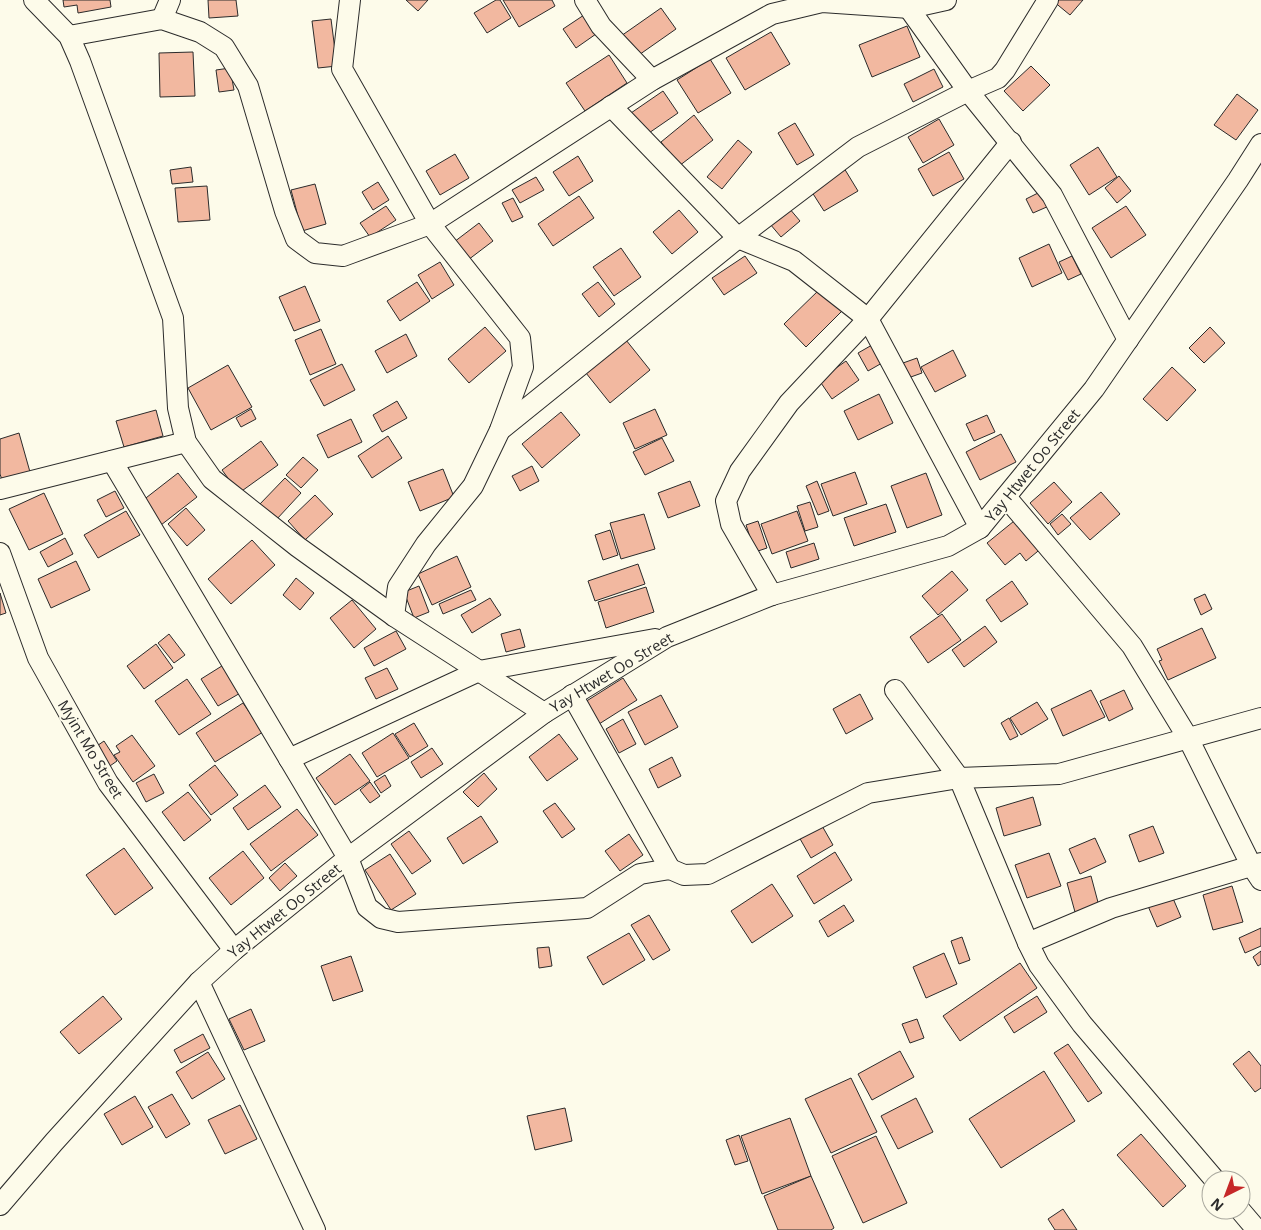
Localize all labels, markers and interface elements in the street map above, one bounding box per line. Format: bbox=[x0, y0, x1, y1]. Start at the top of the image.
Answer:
street label: Yay Htwet Oo Street bbox=[980, 404, 1084, 526]
street label: Yay Htwet Oo Street bbox=[546, 627, 676, 717]
street label: Myint Mo Street bbox=[54, 696, 128, 802]
street label: Yay Htwet Oo Street bbox=[223, 858, 345, 962]
north arrow bbox=[1201, 1170, 1251, 1220]
text: N bbox=[1206, 1194, 1228, 1216]

